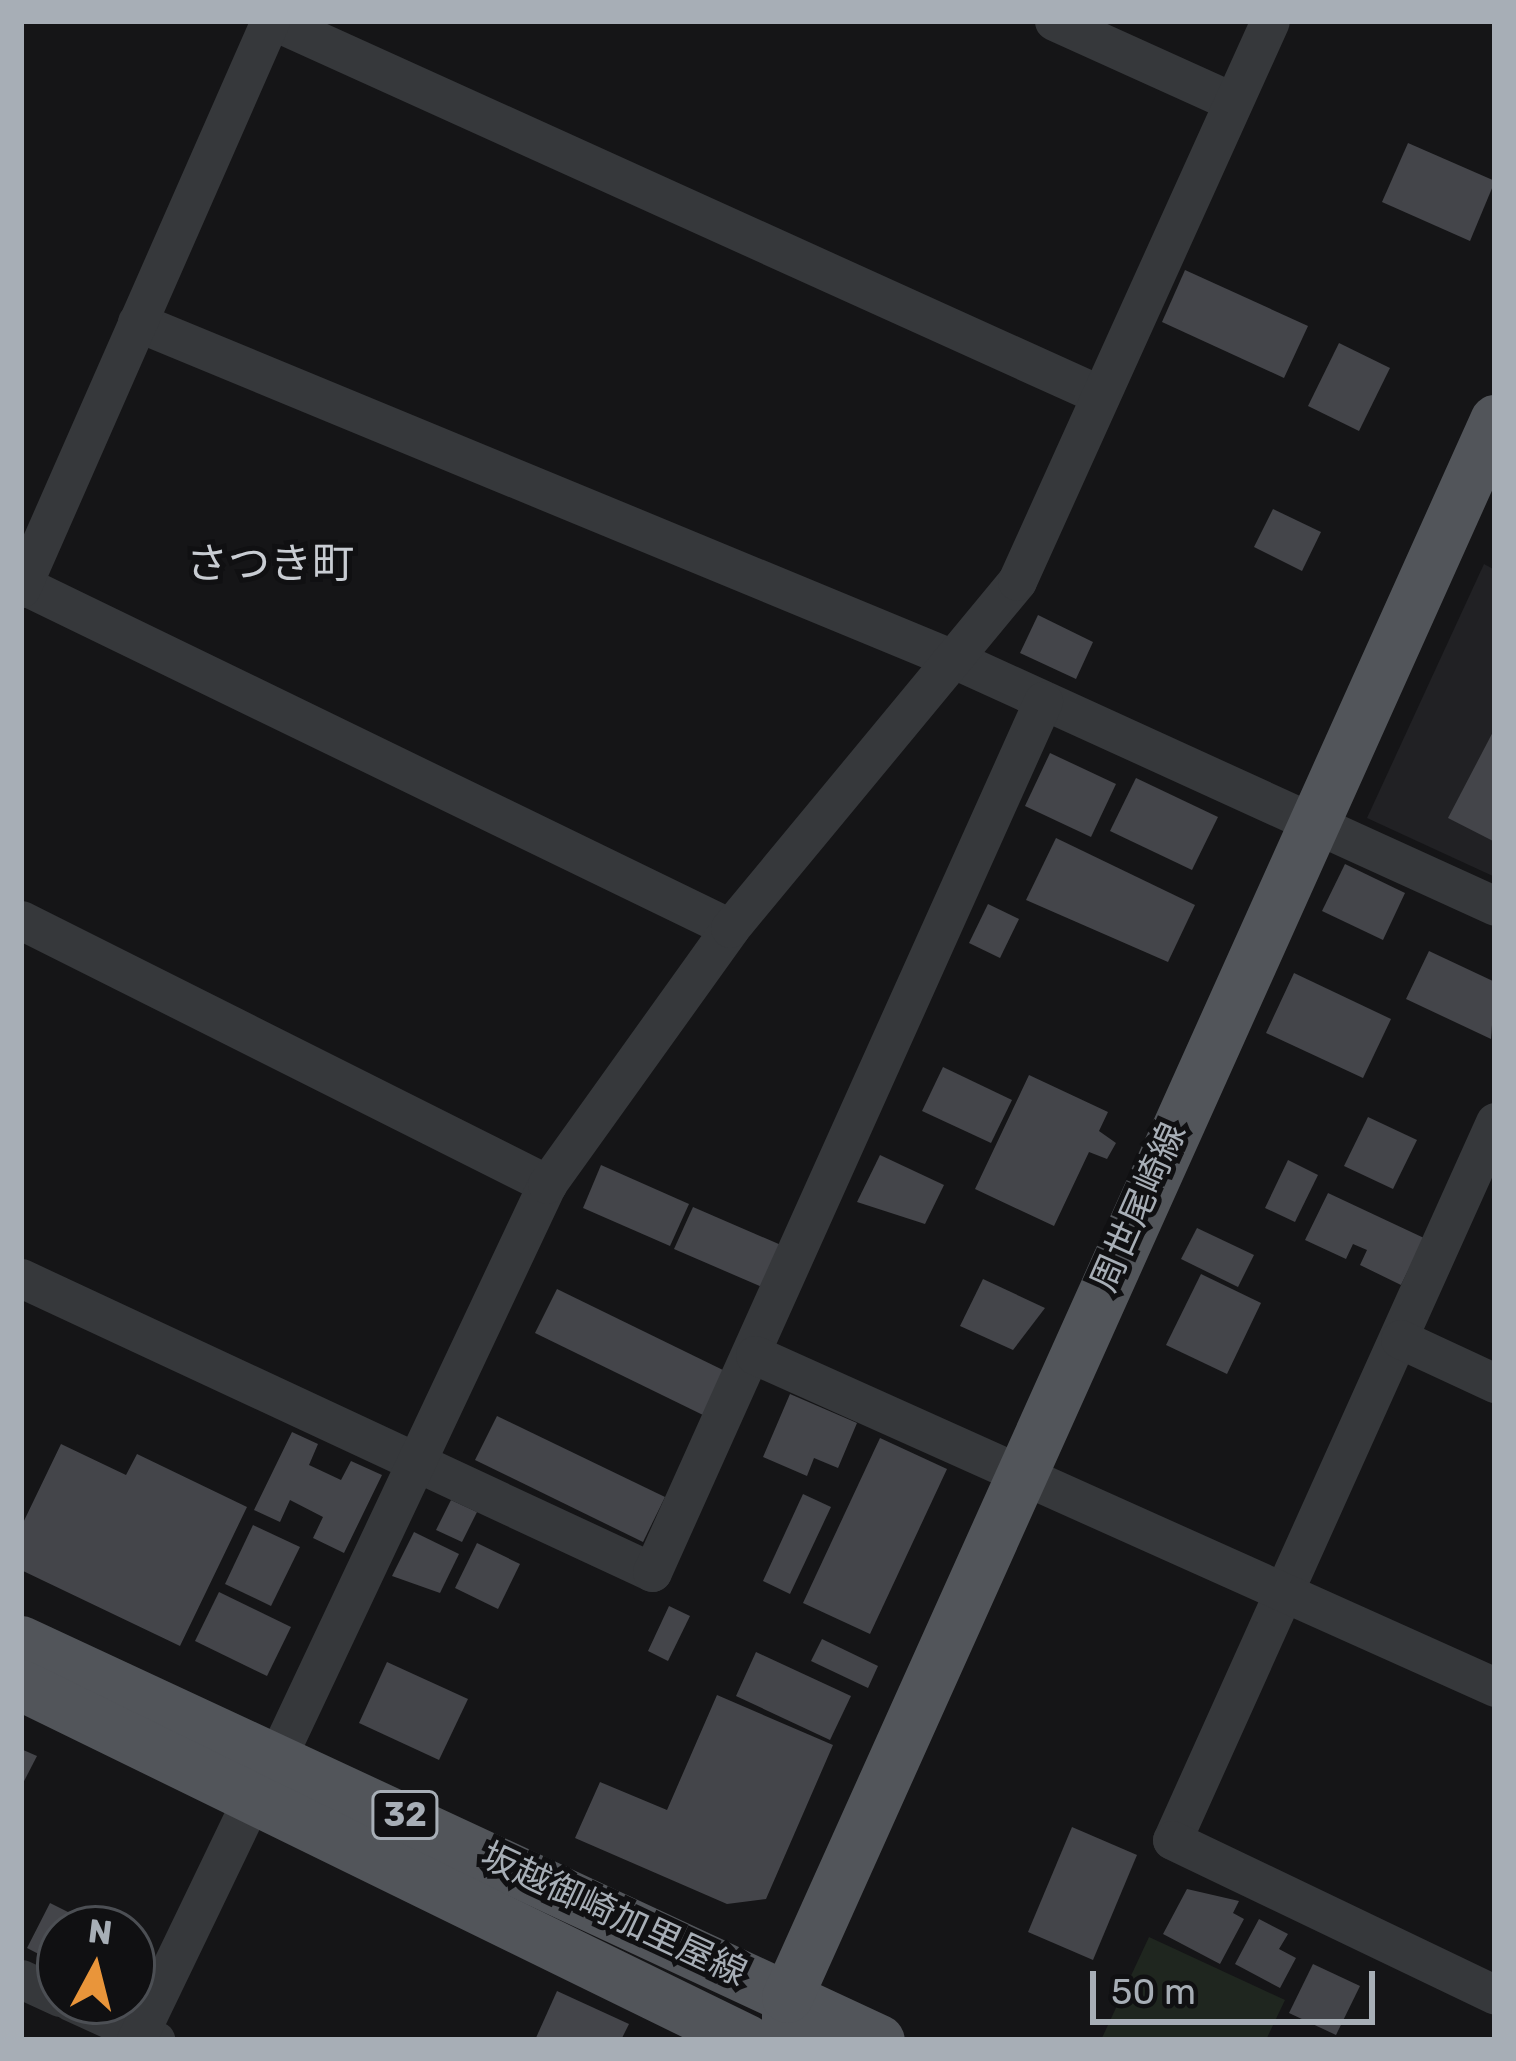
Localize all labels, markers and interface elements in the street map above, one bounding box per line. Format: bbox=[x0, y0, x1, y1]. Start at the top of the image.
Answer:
district label: さつき町 bbox=[186, 539, 354, 589]
street label: 周世尾崎線 bbox=[1082, 1116, 1194, 1298]
road number: 32 bbox=[369, 1788, 441, 1842]
street label: 坂越御崎加里屋線 bbox=[474, 1834, 754, 1994]
north arrow bbox=[36, 1905, 156, 2025]
text: N bbox=[86, 1911, 114, 1953]
scale bar bbox=[1096, 1947, 1381, 2021]
text: 50 m bbox=[1111, 1970, 1196, 2013]

